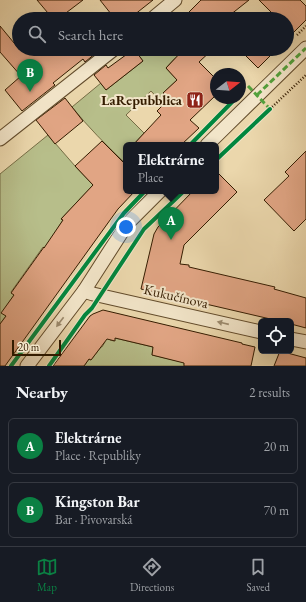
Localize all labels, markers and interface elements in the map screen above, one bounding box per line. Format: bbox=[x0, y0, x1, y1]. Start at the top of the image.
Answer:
search box bbox=[12, 12, 294, 56]
icon: search bbox=[26, 23, 48, 45]
text: Search here bbox=[58, 25, 123, 44]
pin: B bbox=[17, 59, 43, 92]
north arrow bbox=[210, 68, 246, 104]
restaurant icon: LaRepubblica bbox=[185, 90, 205, 110]
place label: LaRepubblica bbox=[101, 91, 183, 109]
popup bbox=[123, 142, 219, 194]
text: Elektrárne bbox=[138, 150, 204, 169]
text: Place bbox=[138, 169, 163, 186]
pin: A bbox=[158, 207, 184, 240]
your location bbox=[116, 217, 136, 237]
street label: Kukučínova bbox=[142, 280, 210, 312]
one-way arrow bbox=[57, 317, 65, 327]
map controls bbox=[258, 318, 294, 354]
button: locate bbox=[258, 318, 294, 354]
one-way arrow bbox=[217, 320, 229, 326]
scale bar bbox=[12, 338, 61, 357]
text: 20 m bbox=[18, 340, 39, 354]
text: Nearby bbox=[16, 381, 68, 403]
text: 2 results bbox=[249, 384, 290, 401]
text: Elektrárne bbox=[55, 428, 121, 447]
text: A bbox=[25, 438, 35, 455]
text: 20 m bbox=[264, 438, 289, 455]
text: Place · Republiky bbox=[55, 447, 141, 464]
text: Kingston Bar bbox=[55, 492, 140, 511]
text: B bbox=[26, 502, 34, 519]
text: 70 m bbox=[264, 502, 289, 519]
text: Bar · Pivovarská bbox=[55, 511, 132, 528]
tab: Map bbox=[36, 556, 58, 594]
tab: Directions bbox=[130, 556, 174, 594]
tab: Saved bbox=[246, 556, 270, 594]

